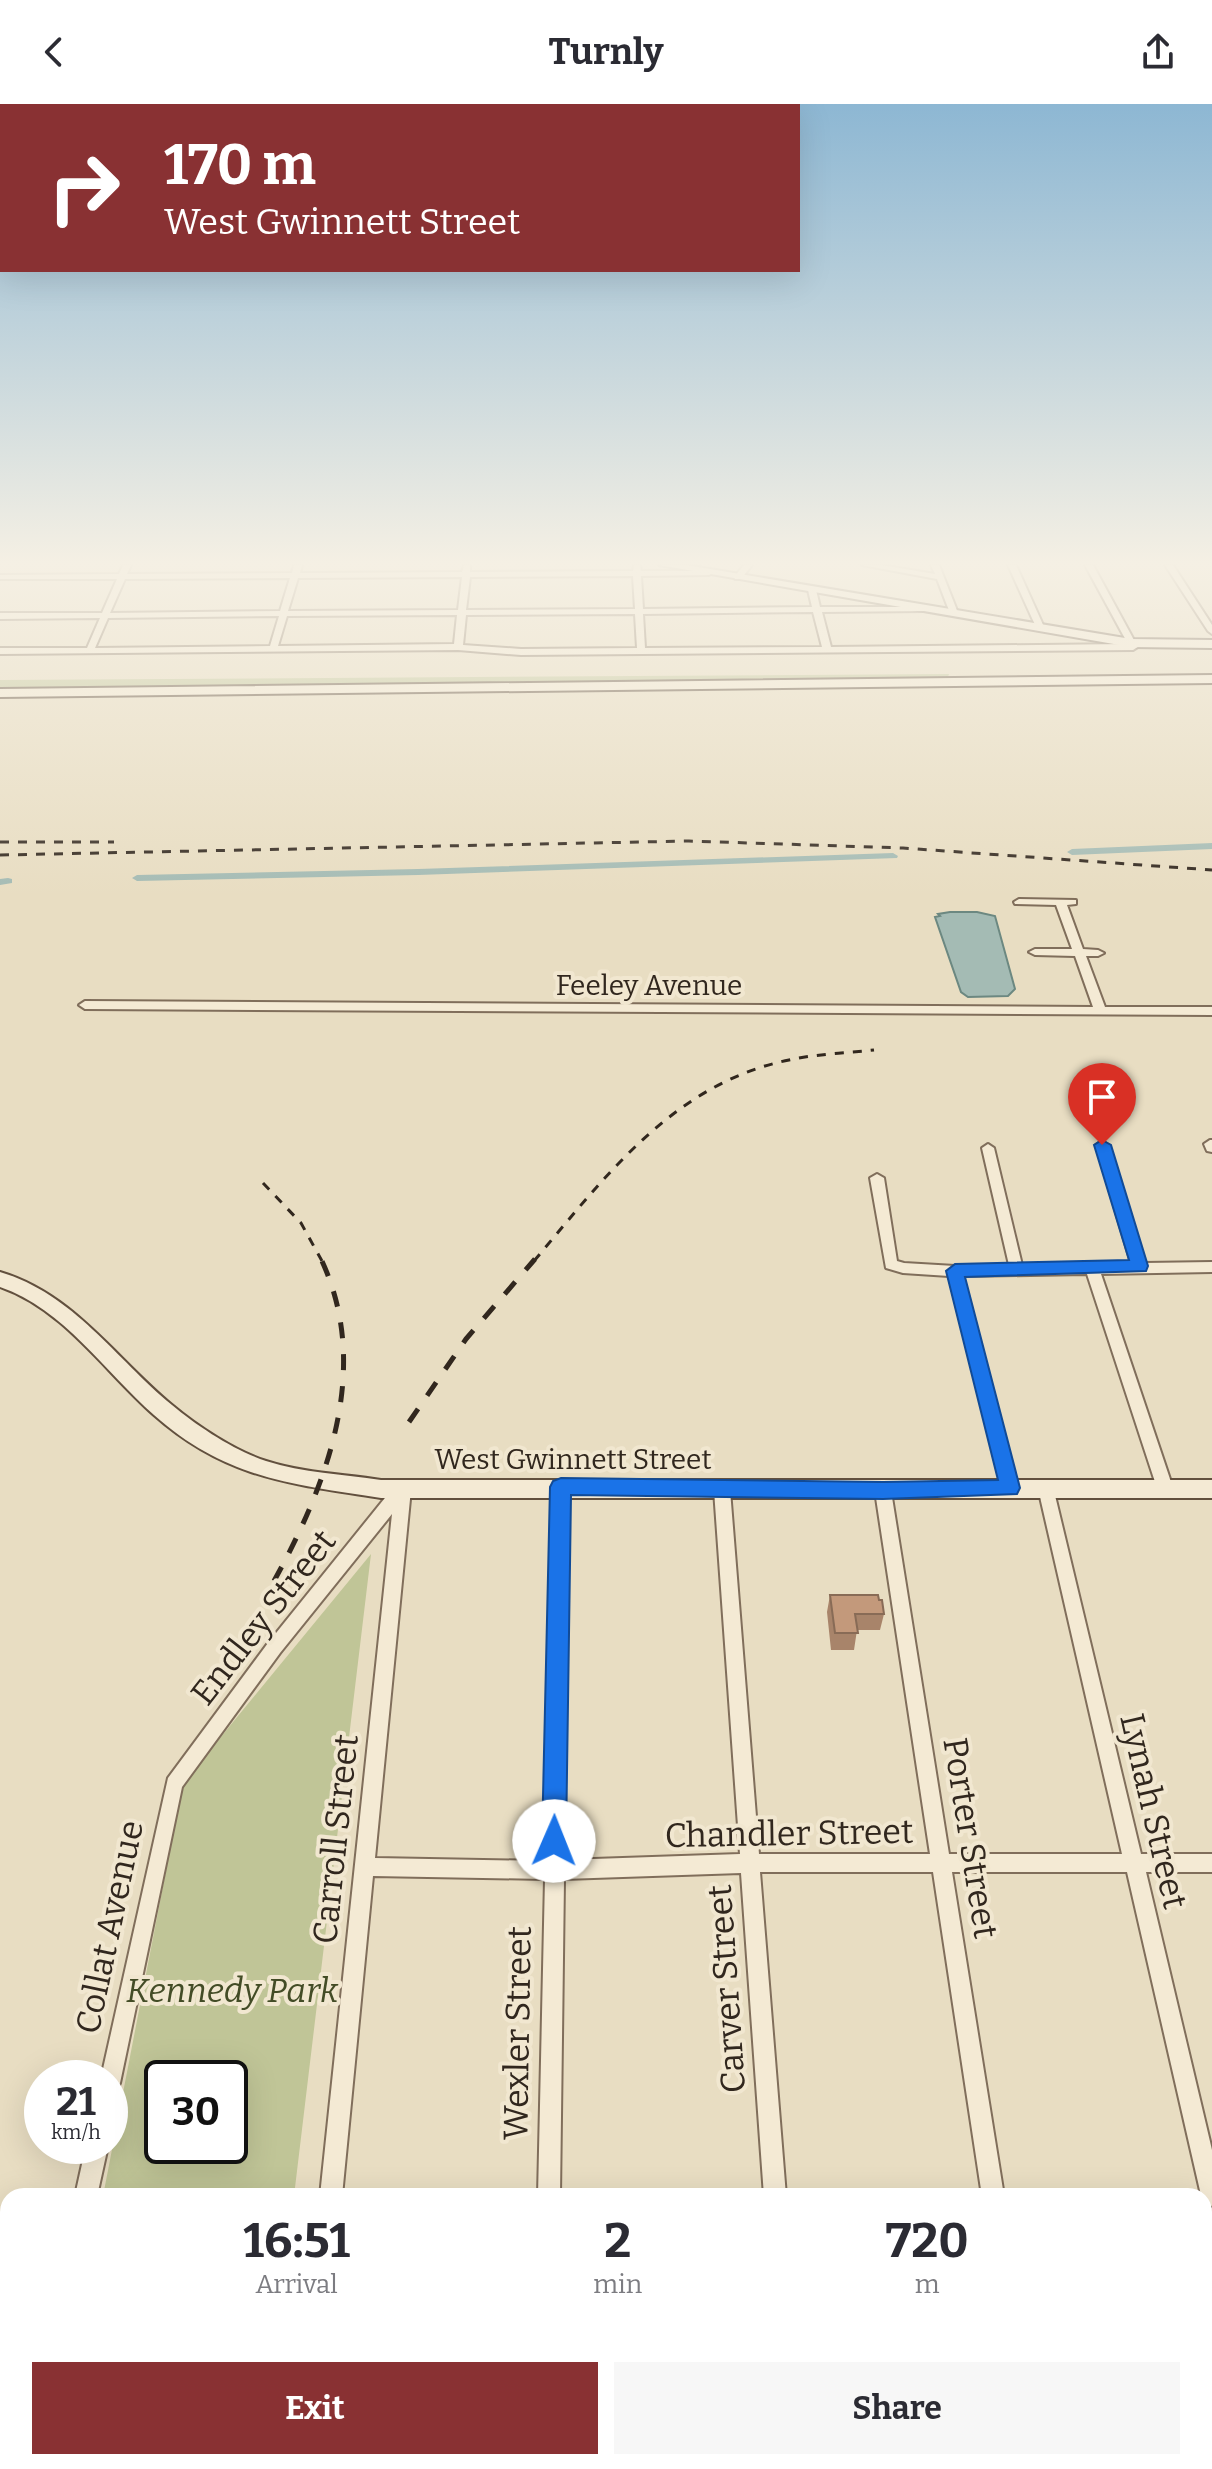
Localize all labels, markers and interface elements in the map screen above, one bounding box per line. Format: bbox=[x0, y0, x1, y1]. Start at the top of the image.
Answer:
icon: back bbox=[32, 30, 76, 74]
text: Turnly bbox=[549, 30, 663, 74]
icon: share bbox=[1136, 30, 1180, 74]
text: 170 m bbox=[164, 132, 316, 199]
icon: right bbox=[32, 136, 136, 240]
text: West Gwinnett Street bbox=[164, 200, 520, 244]
street label: Feeley Avenue bbox=[556, 969, 742, 1002]
pin bbox=[1068, 1063, 1136, 1145]
icon: arrive bbox=[1080, 1075, 1124, 1119]
street label: West Gwinnett Street bbox=[434, 1443, 712, 1476]
street label: Endley Street bbox=[182, 1522, 344, 1713]
street label: Lynah Street bbox=[1111, 1710, 1196, 1913]
street label: Carroll Street bbox=[304, 1732, 367, 1946]
street label: Porter Street bbox=[934, 1735, 1007, 1941]
position arrow bbox=[512, 1799, 596, 1883]
street label: Chandler Street bbox=[664, 1811, 914, 1856]
street label: Collat Avenue bbox=[67, 1817, 152, 2037]
street label: Carver Street bbox=[699, 1883, 754, 2095]
street label: Wexler Street bbox=[495, 1926, 540, 2140]
park label: Kennedy Park bbox=[126, 1970, 339, 2011]
speed limit sign: 30 bbox=[144, 2060, 248, 2164]
text: 21 bbox=[56, 2078, 96, 2126]
text: km/h bbox=[51, 2120, 101, 2144]
text: 16:51 bbox=[243, 2212, 350, 2270]
text: 2 bbox=[604, 2212, 631, 2270]
text: 720 bbox=[886, 2212, 969, 2270]
text: Arrival bbox=[255, 2269, 338, 2300]
text: min bbox=[593, 2269, 642, 2300]
text: m bbox=[915, 2269, 939, 2300]
button: Exit bbox=[32, 2362, 598, 2454]
button: Share bbox=[614, 2362, 1180, 2454]

